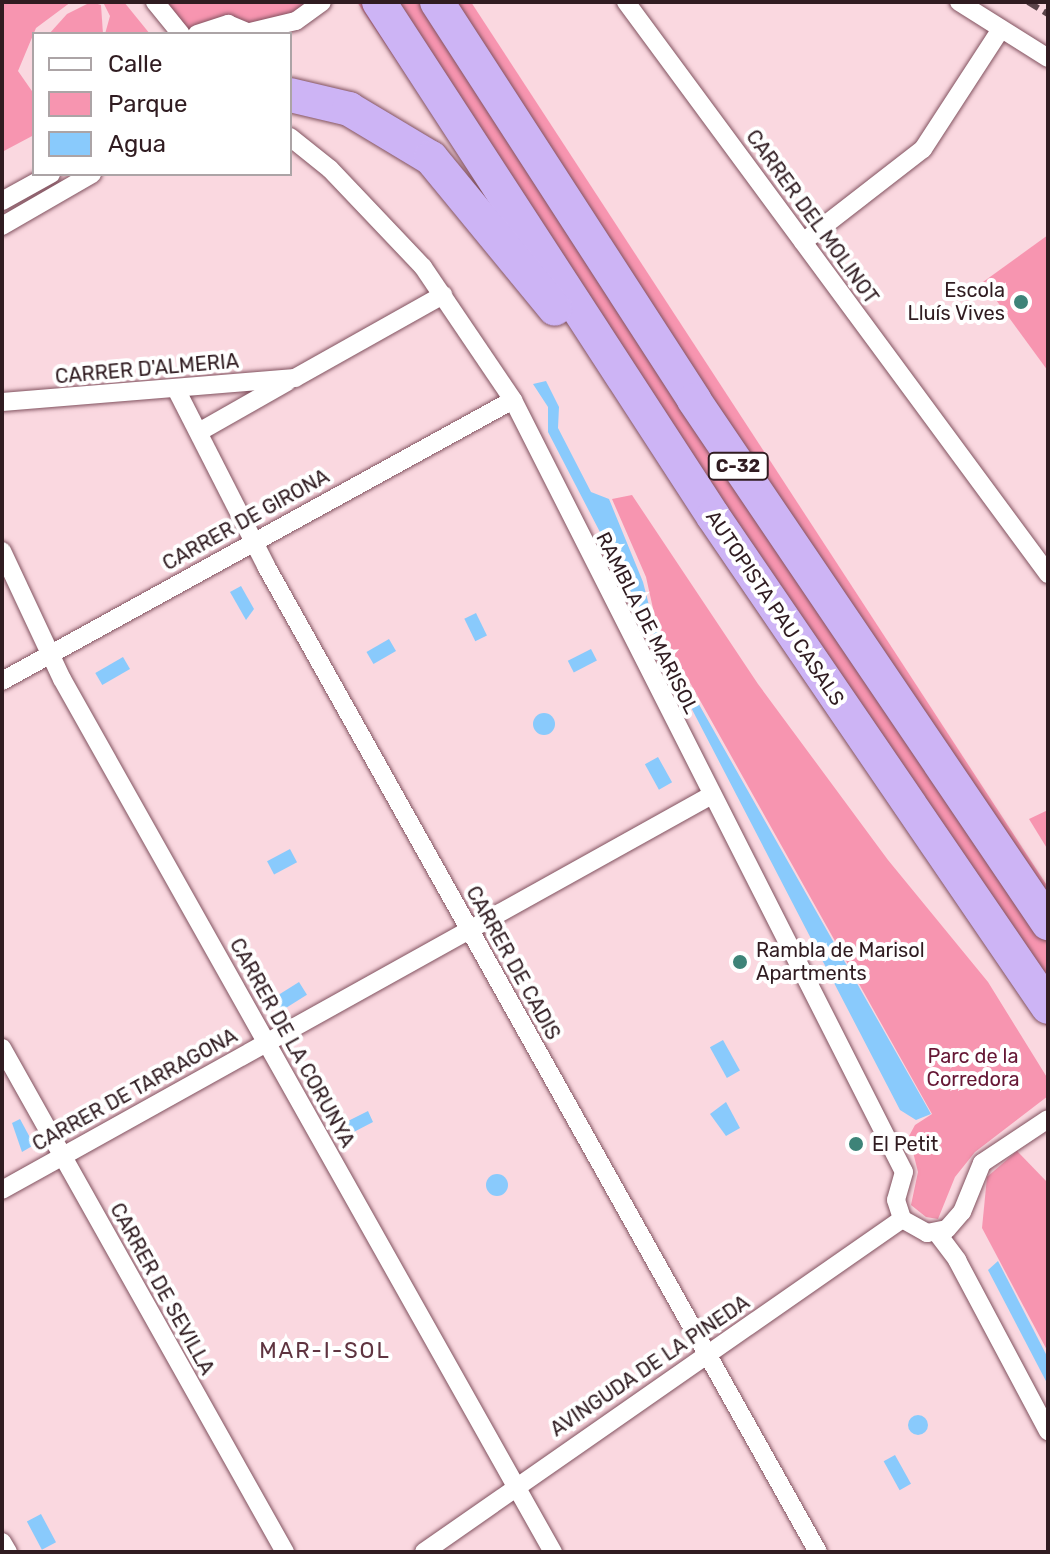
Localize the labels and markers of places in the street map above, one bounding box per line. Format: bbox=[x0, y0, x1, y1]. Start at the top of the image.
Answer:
place label: Escola Lluís Vives bbox=[907, 278, 1005, 325]
marker: Escola Lluís Vives bbox=[1012, 293, 1030, 311]
place label: Rambla de Marisol Apartments bbox=[756, 938, 925, 985]
marker: Rambla de Marisol Apartments bbox=[731, 953, 749, 971]
place label: El Petit bbox=[872, 1132, 938, 1156]
marker: El Petit bbox=[847, 1135, 865, 1153]

